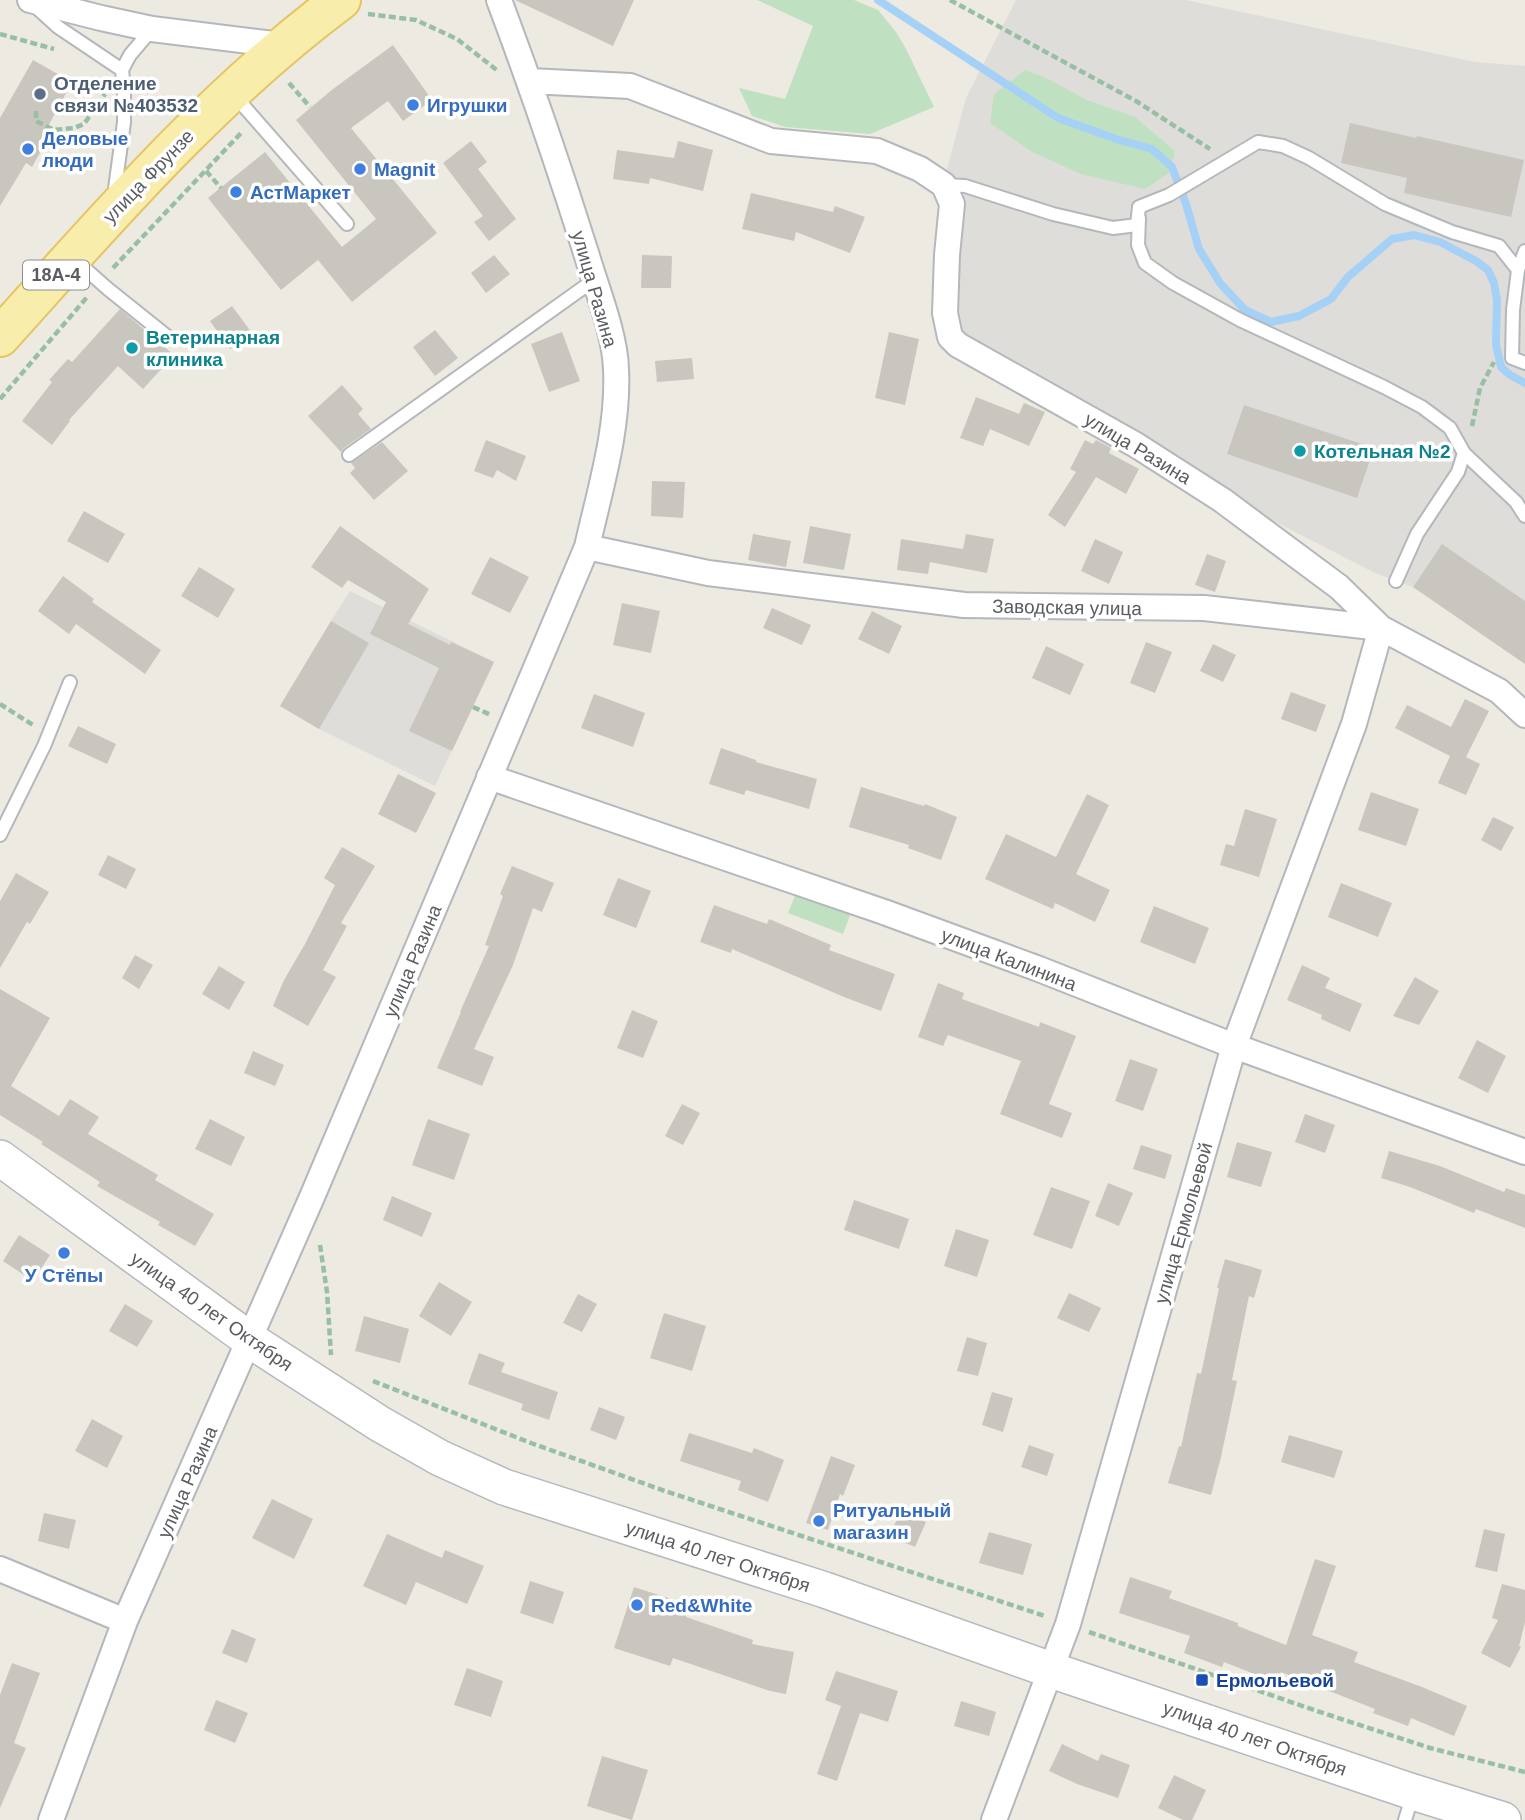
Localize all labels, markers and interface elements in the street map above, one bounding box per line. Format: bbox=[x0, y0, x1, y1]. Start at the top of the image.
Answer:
place label: Отделение связи №403532 bbox=[54, 73, 198, 116]
marker: Отделение связи №403532 bbox=[32, 86, 48, 102]
place label: Игрушки bbox=[427, 95, 508, 116]
marker: Игрушки bbox=[405, 97, 421, 113]
street label: улица Фрунзе bbox=[99, 125, 198, 227]
place label: Деловые люди bbox=[42, 128, 128, 171]
marker: Деловые люди bbox=[20, 141, 36, 157]
place label: Magnit bbox=[374, 159, 436, 180]
marker: Magnit bbox=[352, 161, 368, 177]
place label: АстМаркет bbox=[250, 182, 351, 203]
marker: АстМаркет bbox=[228, 184, 244, 200]
street label: улица Разина bbox=[568, 228, 621, 350]
road number: 18А-4 bbox=[23, 260, 89, 290]
place label: Ветеринарная клиника bbox=[146, 327, 280, 370]
marker: Ветеринарная клиника bbox=[124, 340, 140, 356]
street label: улица Разина bbox=[1081, 408, 1195, 489]
place label: Котельная №2 bbox=[1314, 441, 1451, 462]
marker: Котельная №2 bbox=[1292, 443, 1308, 459]
street label: Заводская улица bbox=[992, 596, 1142, 619]
street label: улица Разина bbox=[379, 901, 446, 1021]
street label: улица Калинина bbox=[938, 924, 1080, 995]
street label: улица Ермольевой bbox=[1150, 1140, 1217, 1306]
marker: У Стёпы bbox=[56, 1245, 72, 1261]
street label: улица 40 лет Октября bbox=[127, 1248, 297, 1375]
place label: У Стёпы bbox=[25, 1265, 103, 1286]
street label: улица Разина bbox=[153, 1423, 222, 1541]
place label: Ритуальный магазин bbox=[833, 1500, 951, 1543]
marker: Ритуальный магазин bbox=[811, 1513, 827, 1529]
street label: улица 40 лет Октября bbox=[623, 1517, 813, 1596]
place label: Red&White bbox=[651, 1595, 752, 1616]
marker: Red&White bbox=[629, 1597, 645, 1613]
place label: Ермольевой bbox=[1216, 1670, 1334, 1691]
marker: Ермольевой bbox=[1194, 1672, 1210, 1688]
street label: улица 40 лет Октября bbox=[1160, 1697, 1349, 1780]

